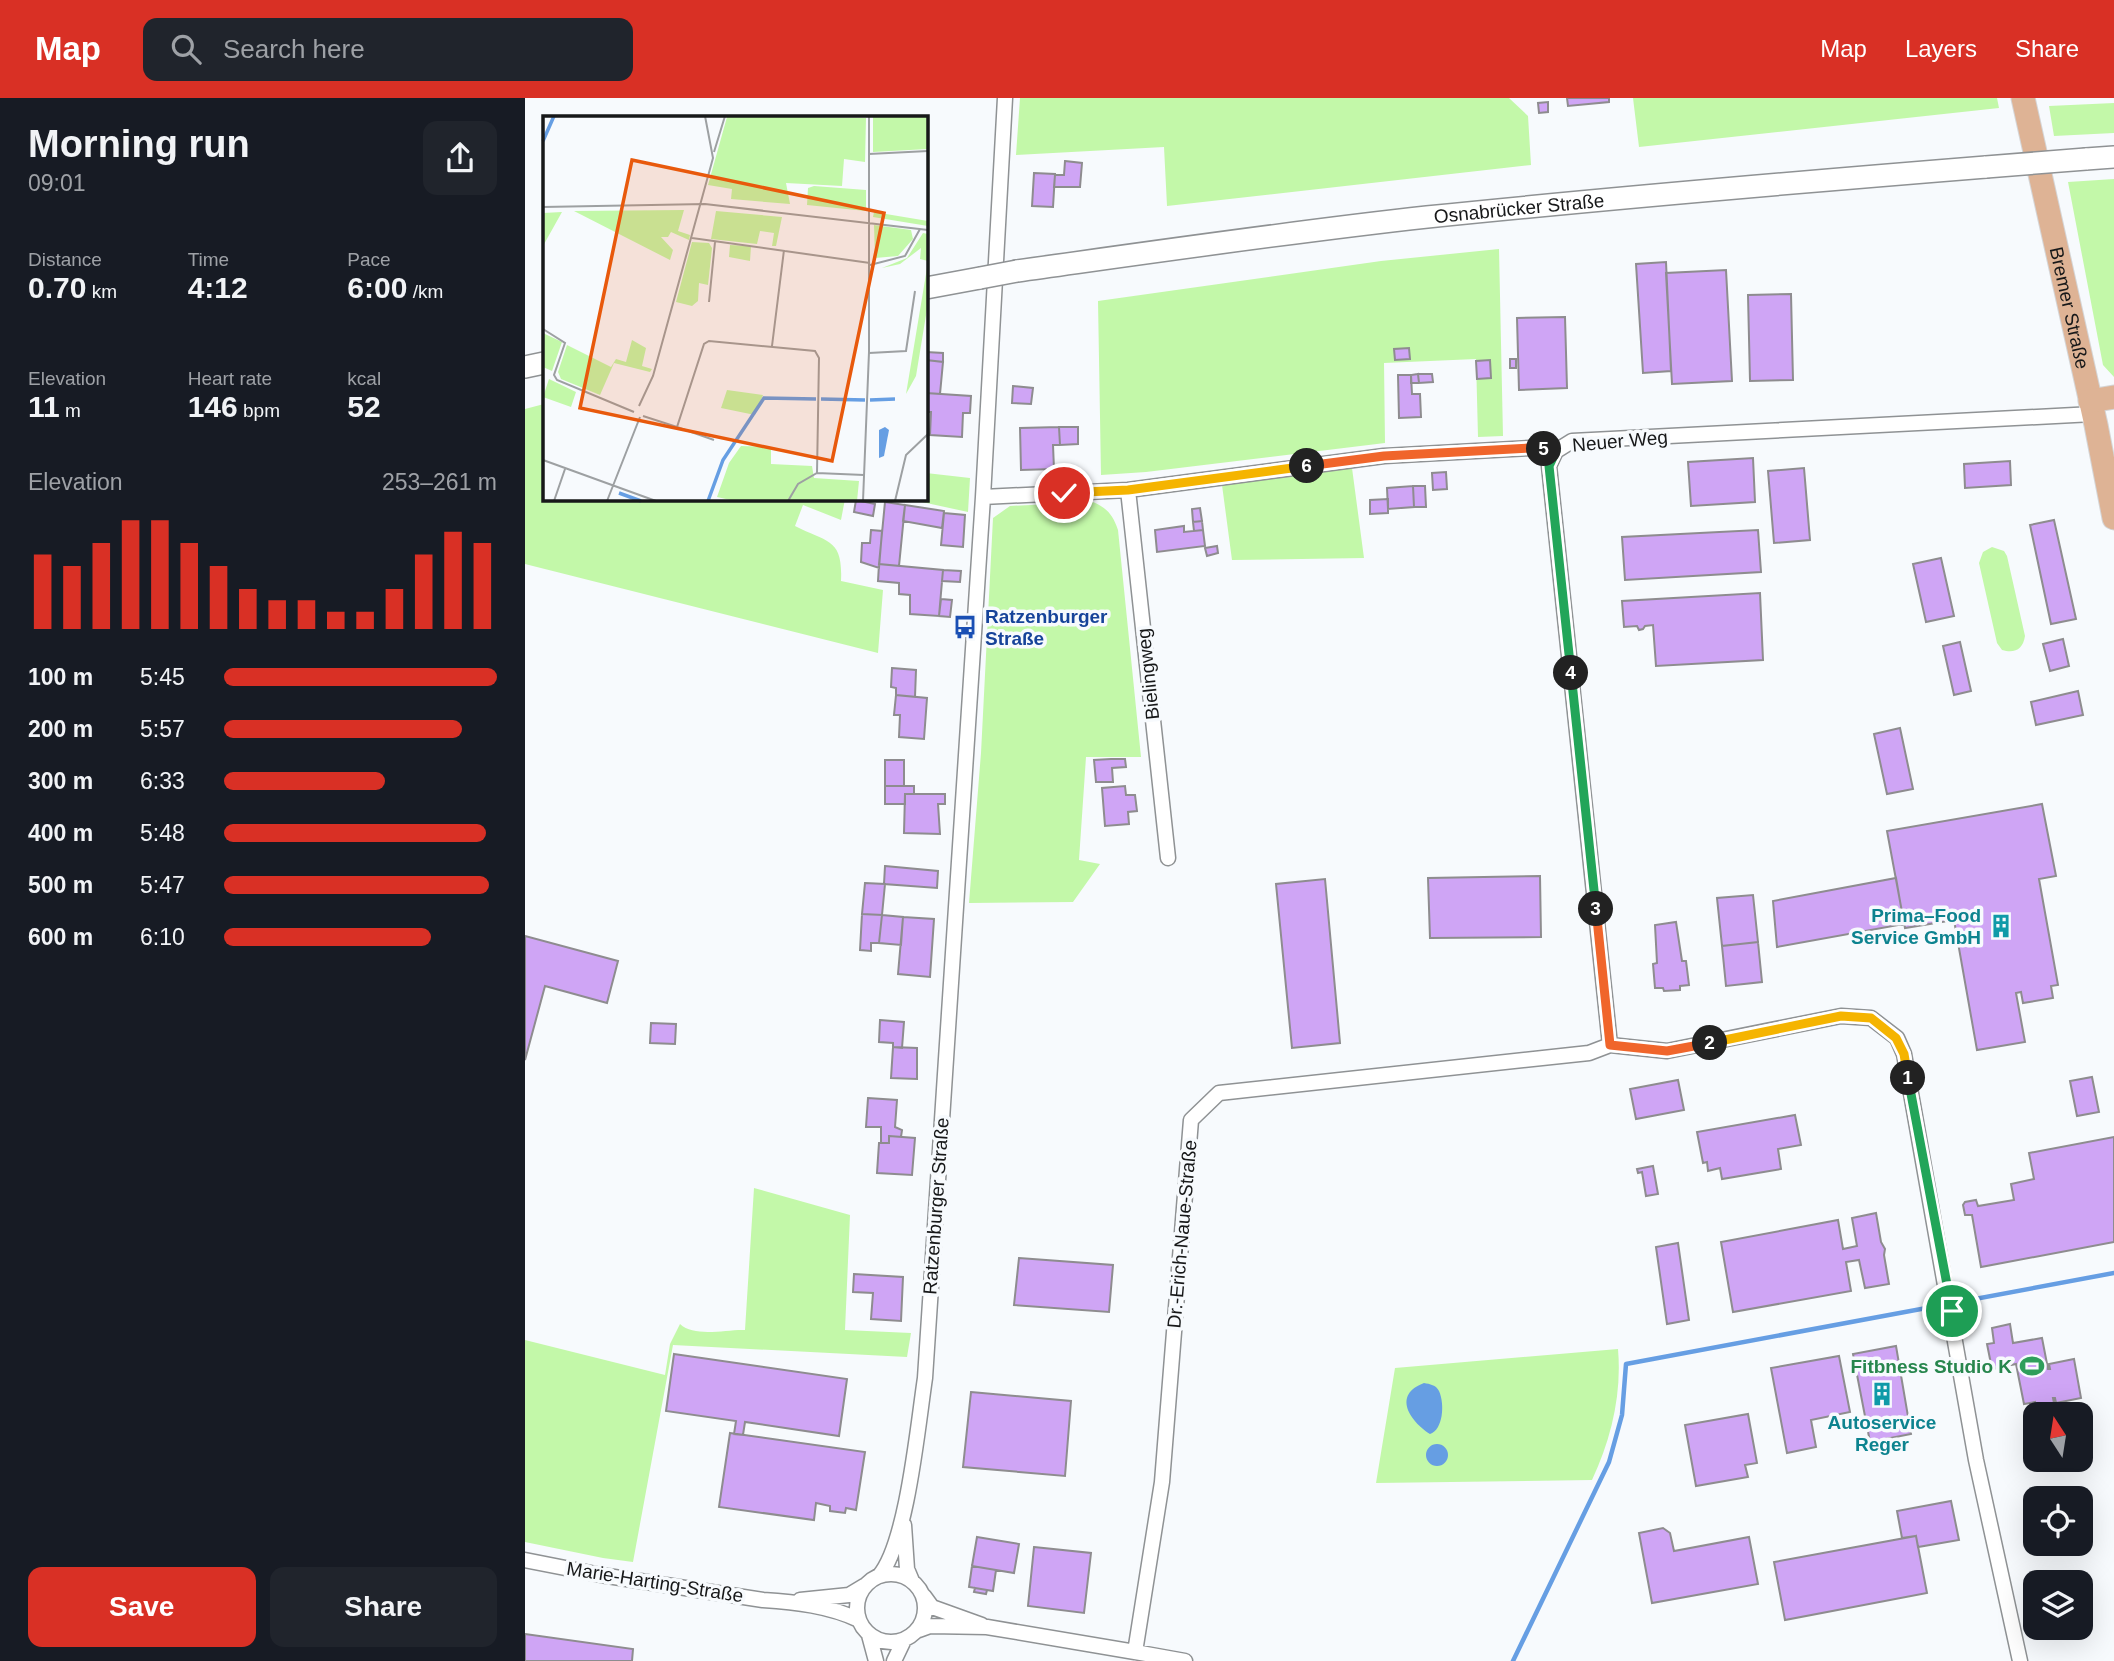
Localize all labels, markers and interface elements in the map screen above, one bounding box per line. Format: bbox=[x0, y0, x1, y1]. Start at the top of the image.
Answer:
search box bbox=[143, 18, 633, 81]
text: Map bbox=[35, 30, 101, 67]
icon: search bbox=[167, 30, 205, 68]
text: Search here bbox=[223, 34, 365, 64]
text: Map bbox=[1820, 35, 1867, 62]
text: Layers bbox=[1905, 35, 1977, 62]
text: Share bbox=[2015, 35, 2079, 62]
inset map bbox=[543, 116, 927, 500]
button: share bbox=[423, 121, 497, 195]
text: Morning run bbox=[28, 123, 250, 165]
text: 09:01 bbox=[28, 170, 86, 196]
street label: Osnabrücker Straße bbox=[1433, 189, 1605, 227]
street label: Bremer Straße bbox=[2046, 245, 2094, 371]
text: Distance bbox=[28, 249, 102, 270]
text: Time bbox=[188, 249, 229, 270]
text: Pace bbox=[347, 249, 391, 270]
text: 0.70 bbox=[28, 271, 86, 304]
text: 4:12 bbox=[188, 271, 248, 304]
text: 6:00 bbox=[347, 271, 407, 304]
text: km bbox=[86, 281, 117, 302]
text: /km bbox=[407, 281, 443, 302]
text: Elevation bbox=[28, 368, 106, 389]
text: Heart rate bbox=[188, 368, 272, 389]
text: kcal bbox=[347, 368, 381, 389]
text: 11 bbox=[28, 390, 60, 423]
text: 146 bbox=[188, 390, 238, 423]
text: 52 bbox=[347, 390, 381, 423]
text: m bbox=[60, 400, 81, 421]
text: bpm bbox=[238, 400, 280, 421]
street label: Neuer Weg bbox=[1571, 426, 1669, 456]
pin: 5 bbox=[1527, 432, 1561, 466]
text: 5 bbox=[1538, 438, 1549, 459]
pin: 6 bbox=[1289, 448, 1325, 484]
text: 6 bbox=[1301, 455, 1312, 476]
pin bbox=[1034, 463, 1094, 523]
text: Elevation bbox=[28, 469, 123, 495]
text: 253–261 m bbox=[382, 469, 497, 495]
icon: check bbox=[1045, 474, 1083, 512]
place label: Ratzenburger Straße bbox=[985, 606, 1108, 649]
bus stop icon: Ratzenburger Straße bbox=[951, 613, 979, 641]
street label: Bielingweg bbox=[1133, 627, 1163, 721]
pin: 4 bbox=[1553, 656, 1589, 690]
text: 4 bbox=[1565, 662, 1576, 683]
text: 100 m bbox=[28, 664, 93, 690]
text: 5:45 bbox=[140, 664, 185, 690]
text: 200 m bbox=[28, 716, 93, 742]
text: 5:57 bbox=[140, 716, 185, 742]
text: 300 m bbox=[28, 768, 93, 794]
text: 6:33 bbox=[140, 768, 185, 794]
text: 400 m bbox=[28, 820, 93, 846]
text: 5:48 bbox=[140, 820, 185, 846]
text: 500 m bbox=[28, 872, 93, 898]
text: 5:47 bbox=[140, 872, 185, 898]
pin: 3 bbox=[1579, 892, 1613, 926]
text: 3 bbox=[1590, 898, 1601, 919]
place label: Prima–Food Service GmbH bbox=[1851, 905, 1981, 948]
building icon: Prima–Food Service GmbH bbox=[1987, 912, 2015, 940]
text: 600 m bbox=[28, 924, 93, 950]
text: 6:10 bbox=[140, 924, 185, 950]
pin: 2 bbox=[1693, 1026, 1727, 1060]
text: 2 bbox=[1704, 1032, 1715, 1053]
pin: 1 bbox=[1891, 1060, 1925, 1096]
text: 1 bbox=[1902, 1067, 1913, 1088]
street label: Ratzenburger Straße bbox=[919, 1117, 953, 1295]
street label: Dr.-Erich-Naue-Straße bbox=[1163, 1139, 1201, 1329]
pin bbox=[1922, 1281, 1982, 1341]
icon: arrive bbox=[1933, 1292, 1971, 1330]
sports icon: Fitbness Studio K bbox=[2018, 1352, 2046, 1380]
place label: Fitbness Studio K bbox=[1851, 1356, 2012, 1377]
building icon: Autoservice Reger bbox=[1868, 1380, 1896, 1408]
north arrow bbox=[2023, 1402, 2093, 1472]
map controls bbox=[2023, 1402, 2093, 1640]
place label: Autoservice Reger bbox=[1828, 1412, 1936, 1455]
button: locate bbox=[2023, 1486, 2093, 1556]
street label: Marie-Harting-Straße bbox=[565, 1558, 745, 1606]
button: Save bbox=[28, 1567, 256, 1647]
button: Share bbox=[270, 1567, 497, 1647]
button: layers bbox=[2023, 1570, 2093, 1640]

